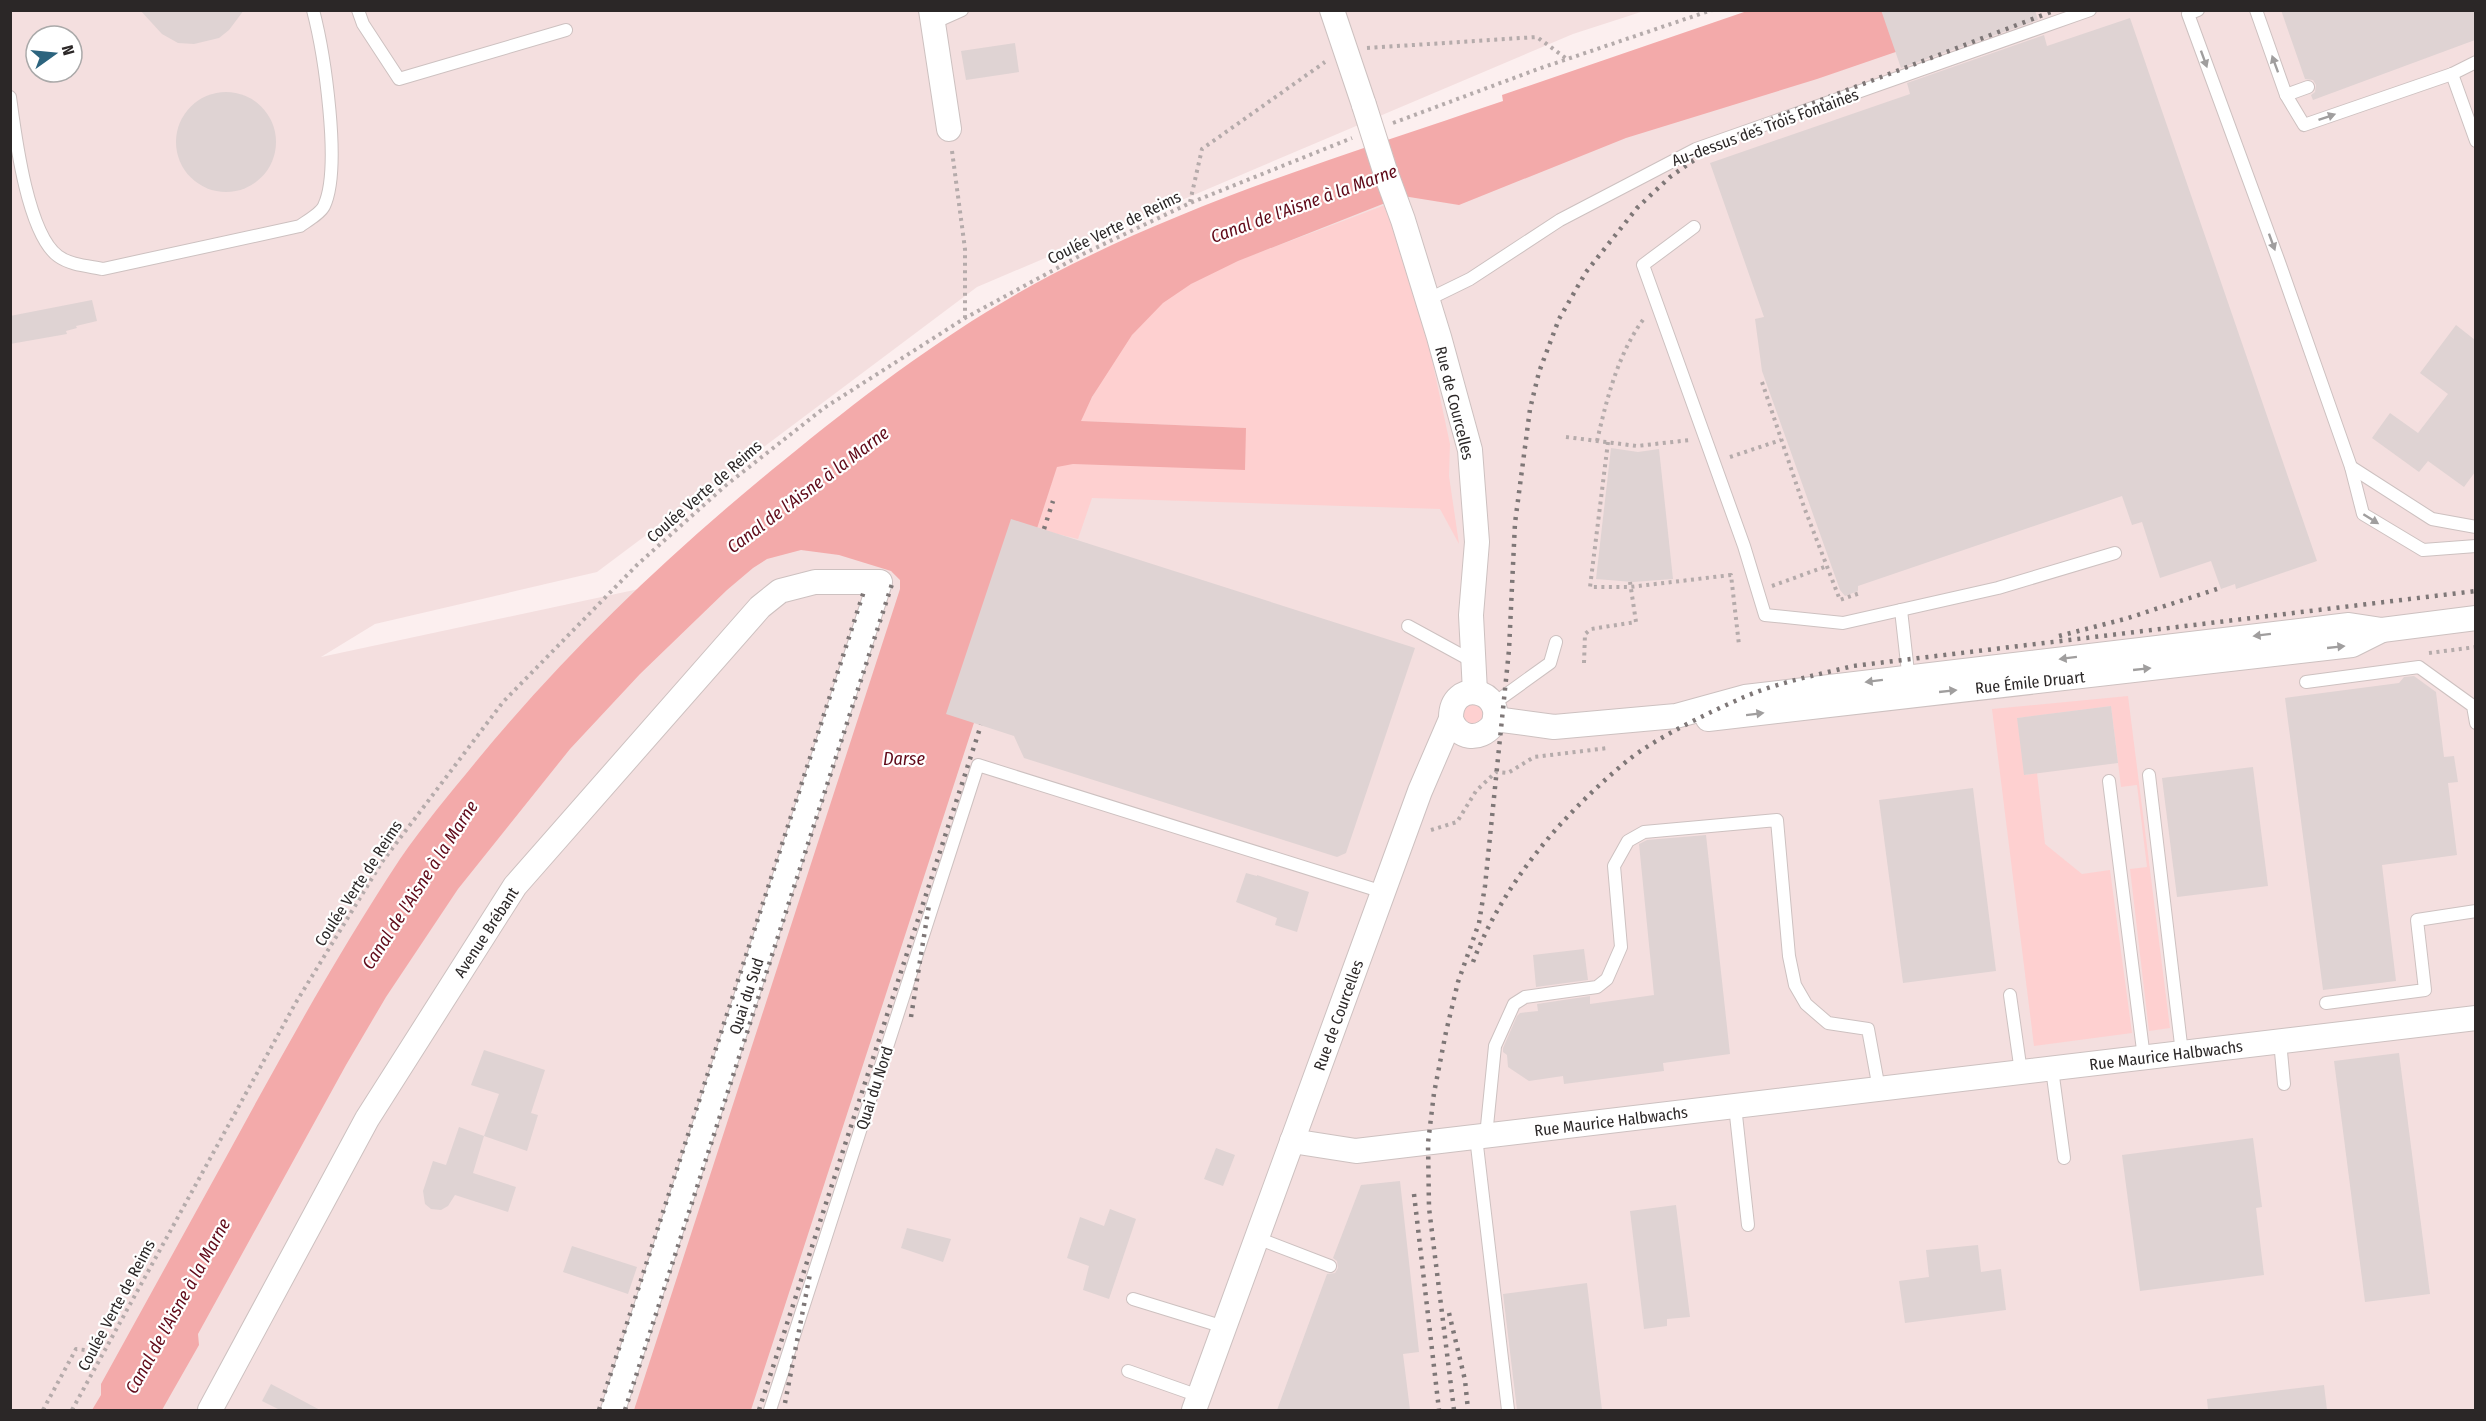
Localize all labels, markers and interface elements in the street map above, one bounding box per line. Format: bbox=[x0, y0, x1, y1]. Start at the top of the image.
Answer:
north arrow bbox=[24, 24, 84, 84]
text: N bbox=[58, 43, 78, 57]
one-way arrow bbox=[2200, 50, 2210, 68]
one-way arrow bbox=[2269, 55, 2279, 73]
street label: Au-dessus des Trois Fontaines bbox=[1669, 85, 1861, 170]
one-way arrow bbox=[2318, 112, 2336, 122]
water label: Canal de l'Aisne à la Marne bbox=[1208, 160, 1401, 248]
street label: Coulée Verte de Reims bbox=[1044, 187, 1184, 268]
one-way arrow bbox=[2267, 233, 2277, 251]
street label: Rue de Courcelles bbox=[1431, 344, 1478, 462]
water label: Canal de l'Aisne à la Marne bbox=[723, 422, 894, 558]
street label: Coulée Verte de Reims bbox=[643, 436, 766, 546]
one-way arrow bbox=[2363, 513, 2379, 524]
one-way arrow bbox=[2252, 630, 2271, 640]
one-way arrow bbox=[2326, 642, 2345, 652]
one-way arrow bbox=[2058, 653, 2077, 663]
one-way arrow bbox=[2133, 664, 2152, 674]
street label: Rue Émile Druart bbox=[1974, 667, 2087, 698]
one-way arrow bbox=[1865, 677, 1884, 686]
one-way arrow bbox=[1939, 686, 1958, 696]
one-way arrow bbox=[1745, 709, 1764, 718]
water label: Darse bbox=[883, 748, 925, 770]
water label: Canal de l'Aisne à la Marne bbox=[357, 796, 483, 974]
street label: Coulée Verte de Reims bbox=[311, 817, 406, 950]
street label: Avenue Brébant bbox=[450, 883, 523, 981]
street label: Quai du Sud bbox=[725, 955, 768, 1037]
street label: Rue de Courcelles bbox=[1310, 957, 1367, 1073]
street label: Rue Maurice Halbwachs bbox=[2088, 1037, 2244, 1074]
street label: Quai du Nord bbox=[852, 1044, 897, 1132]
street label: Rue Maurice Halbwachs bbox=[1533, 1103, 1689, 1140]
water label: Canal de l'Aisne à la Marne bbox=[121, 1214, 236, 1397]
street label: Coulée Verte de Reims bbox=[74, 1236, 159, 1374]

